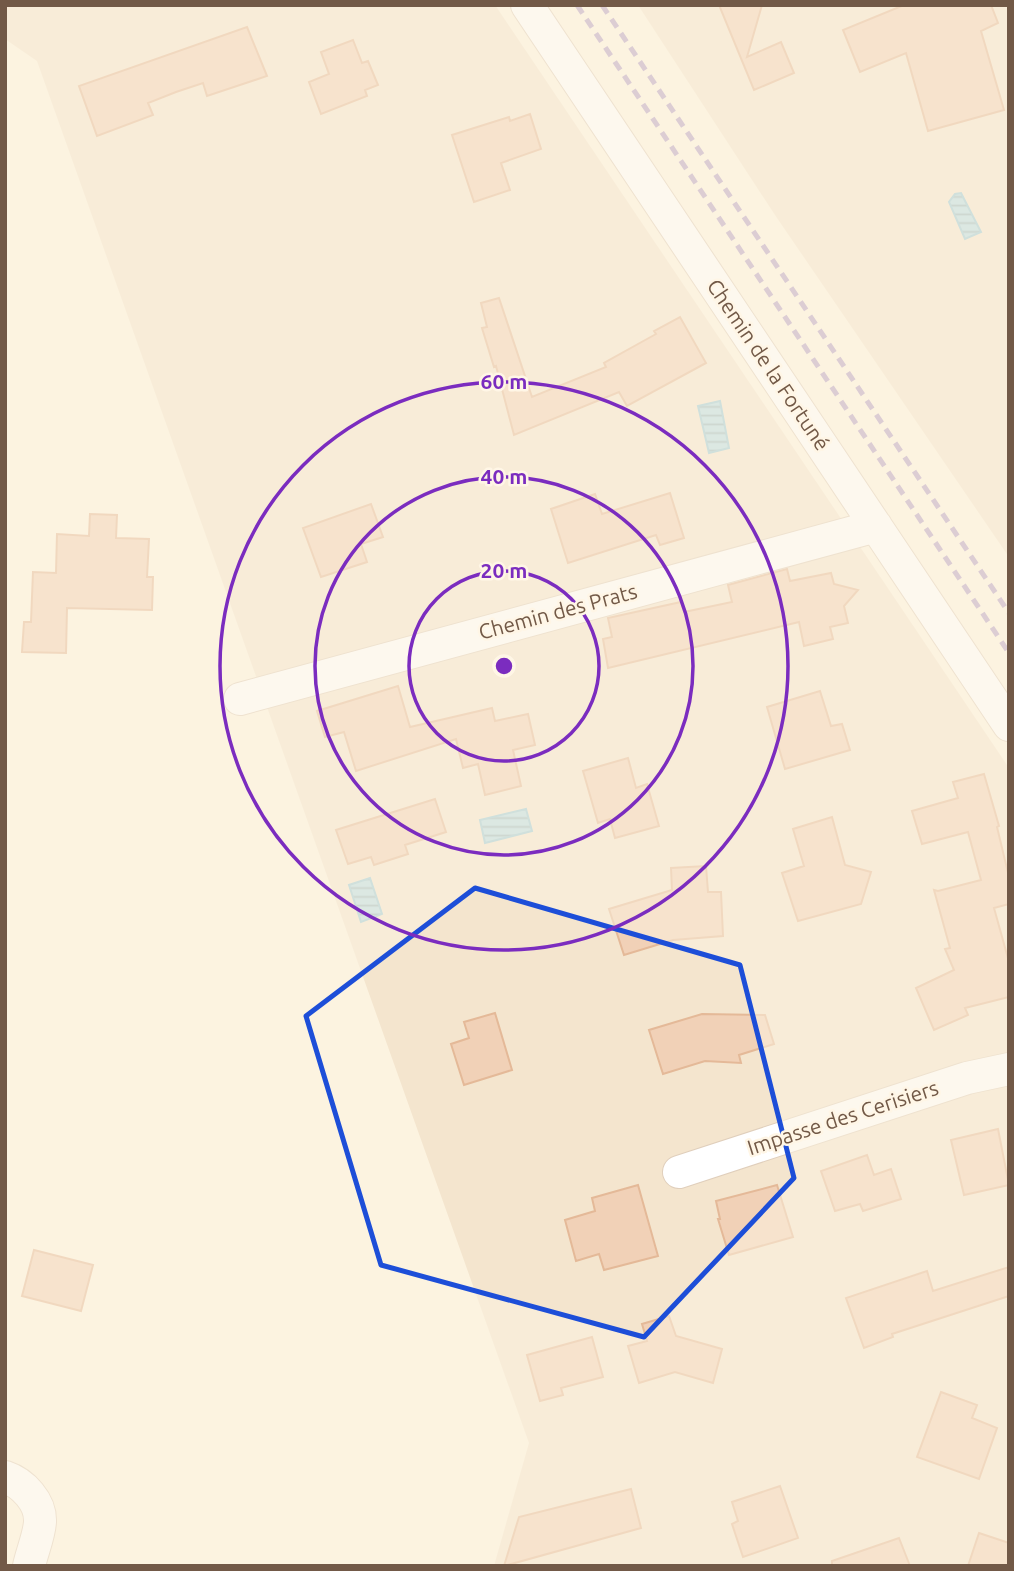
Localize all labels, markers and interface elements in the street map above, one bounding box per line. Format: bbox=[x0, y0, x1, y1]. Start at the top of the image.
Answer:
street label: Chemin de la Fortuné bbox=[703, 274, 835, 455]
text: 60 m bbox=[481, 369, 527, 393]
text: 40 m bbox=[481, 464, 527, 488]
text: 20 m bbox=[481, 558, 527, 582]
street label: Chemin des Prats bbox=[476, 578, 640, 644]
centre of rings bbox=[492, 654, 516, 678]
street label: Impasse des Cerisiers bbox=[744, 1075, 941, 1159]

